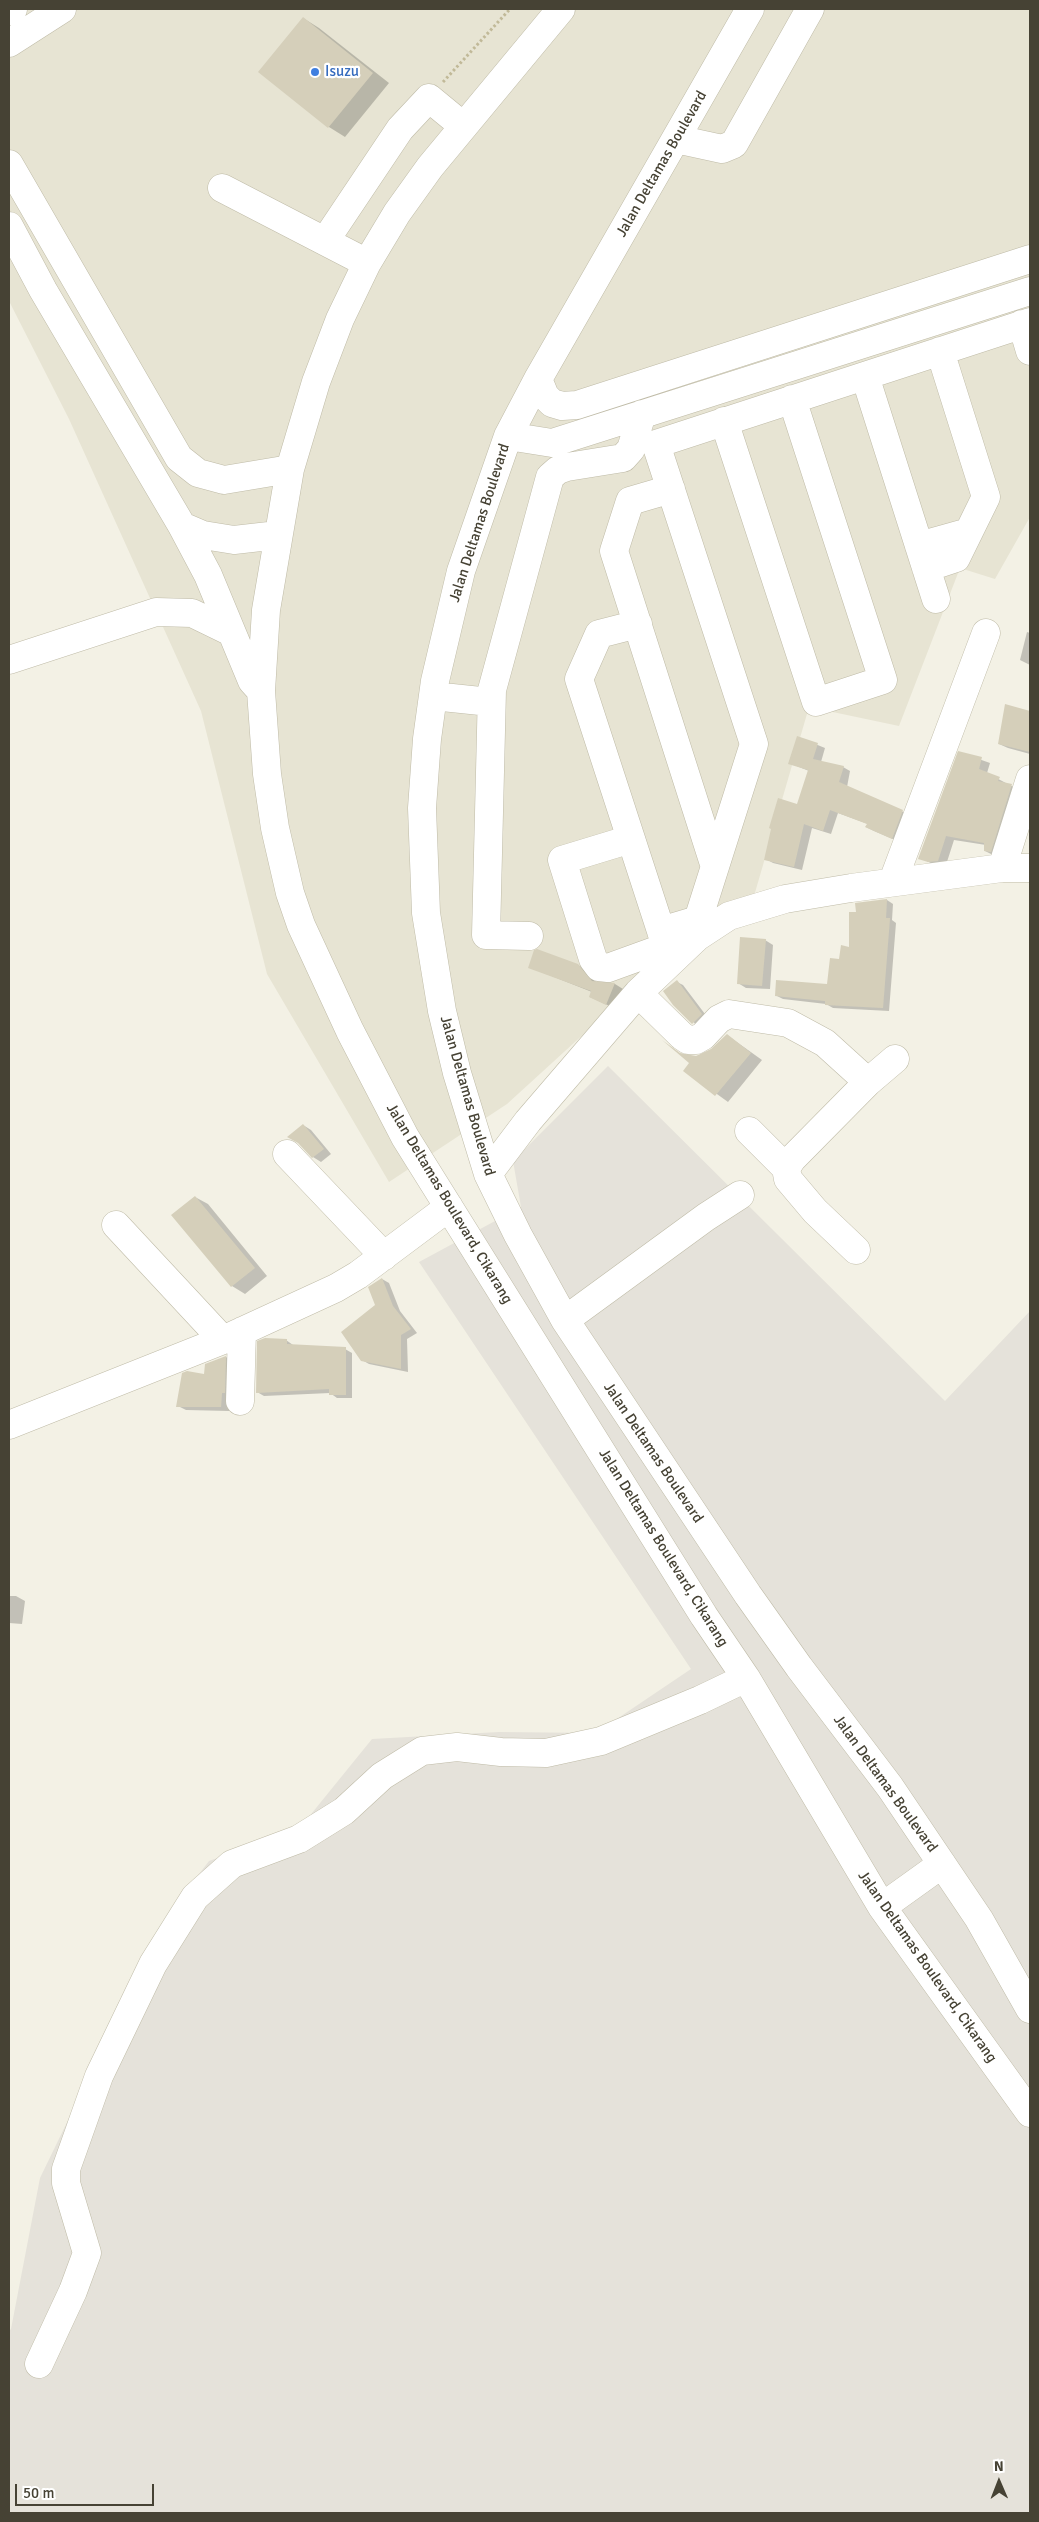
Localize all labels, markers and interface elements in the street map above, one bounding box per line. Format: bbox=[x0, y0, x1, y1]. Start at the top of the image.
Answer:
place label: Isuzu bbox=[325, 63, 359, 81]
marker: Isuzu bbox=[309, 66, 321, 78]
street label: Jalan Deltamas Boulevard bbox=[613, 88, 711, 240]
street label: Jalan Deltamas Boulevard bbox=[446, 442, 514, 604]
street label: Jalan Deltamas Boulevard bbox=[436, 1014, 498, 1178]
street label: Jalan Deltamas Boulevard, Cikarang bbox=[382, 1101, 516, 1307]
street label: Jalan Deltamas Boulevard bbox=[599, 1379, 707, 1527]
street label: Jalan Deltamas Boulevard, Cikarang bbox=[594, 1446, 732, 1650]
street label: Jalan Deltamas Boulevard bbox=[829, 1712, 941, 1856]
street label: Jalan Deltamas Boulevard, Cikarang bbox=[854, 1868, 1000, 2066]
north arrow bbox=[974, 2457, 1024, 2507]
text: N bbox=[994, 2458, 1004, 2475]
scale bar bbox=[18, 2474, 156, 2506]
text: 50 m bbox=[23, 2484, 54, 2502]

